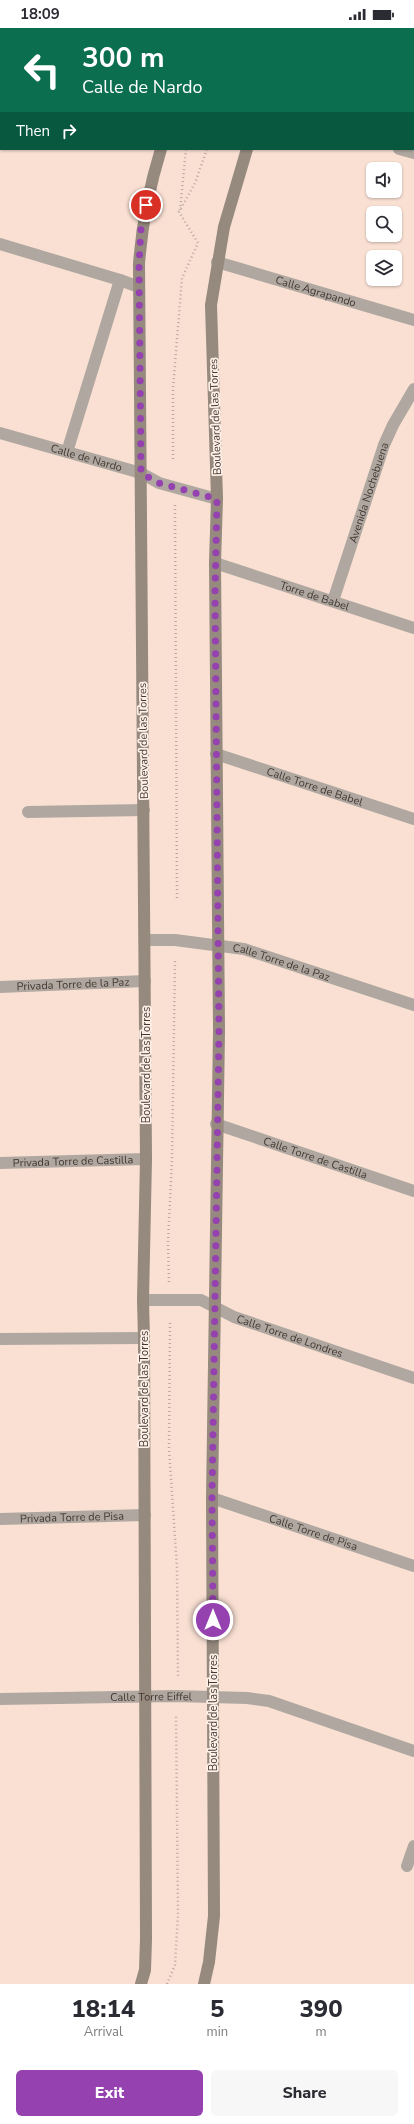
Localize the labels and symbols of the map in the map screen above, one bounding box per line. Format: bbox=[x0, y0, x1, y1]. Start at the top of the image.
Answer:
pin bbox=[129, 188, 163, 222]
street label: Calle Agrapando bbox=[274, 273, 358, 311]
street label: Boulevard de las Torres bbox=[206, 359, 225, 475]
street label: Avenida Nochebuena bbox=[345, 440, 392, 545]
street label: Calle de Nardo bbox=[49, 441, 124, 475]
street label: Torre de Babel bbox=[278, 578, 352, 615]
street label: Boulevard de las Torres bbox=[135, 683, 152, 799]
street label: Calle Torre de Babel bbox=[265, 764, 365, 810]
street label: Calle Torre de la Paz bbox=[232, 941, 332, 985]
street label: Privada Torre de la Paz bbox=[16, 975, 130, 994]
street label: Boulevard de las Torres bbox=[139, 1007, 154, 1123]
street label: Calle Torre de Castilla bbox=[261, 1134, 369, 1183]
street label: Privada Torre de Castilla bbox=[13, 1152, 134, 1171]
street label: Calle Torre de Londres bbox=[234, 1311, 345, 1361]
street label: Boulevard de las Torres bbox=[137, 1331, 152, 1447]
street label: Privada Torre de Pisa bbox=[20, 1509, 124, 1526]
street label: Calle Torre de Pisa bbox=[267, 1511, 360, 1555]
position arrow bbox=[192, 1599, 234, 1641]
street label: Boulevard de las Torres bbox=[206, 1655, 221, 1771]
street label: Calle Torre Eiffel bbox=[110, 1689, 193, 1705]

